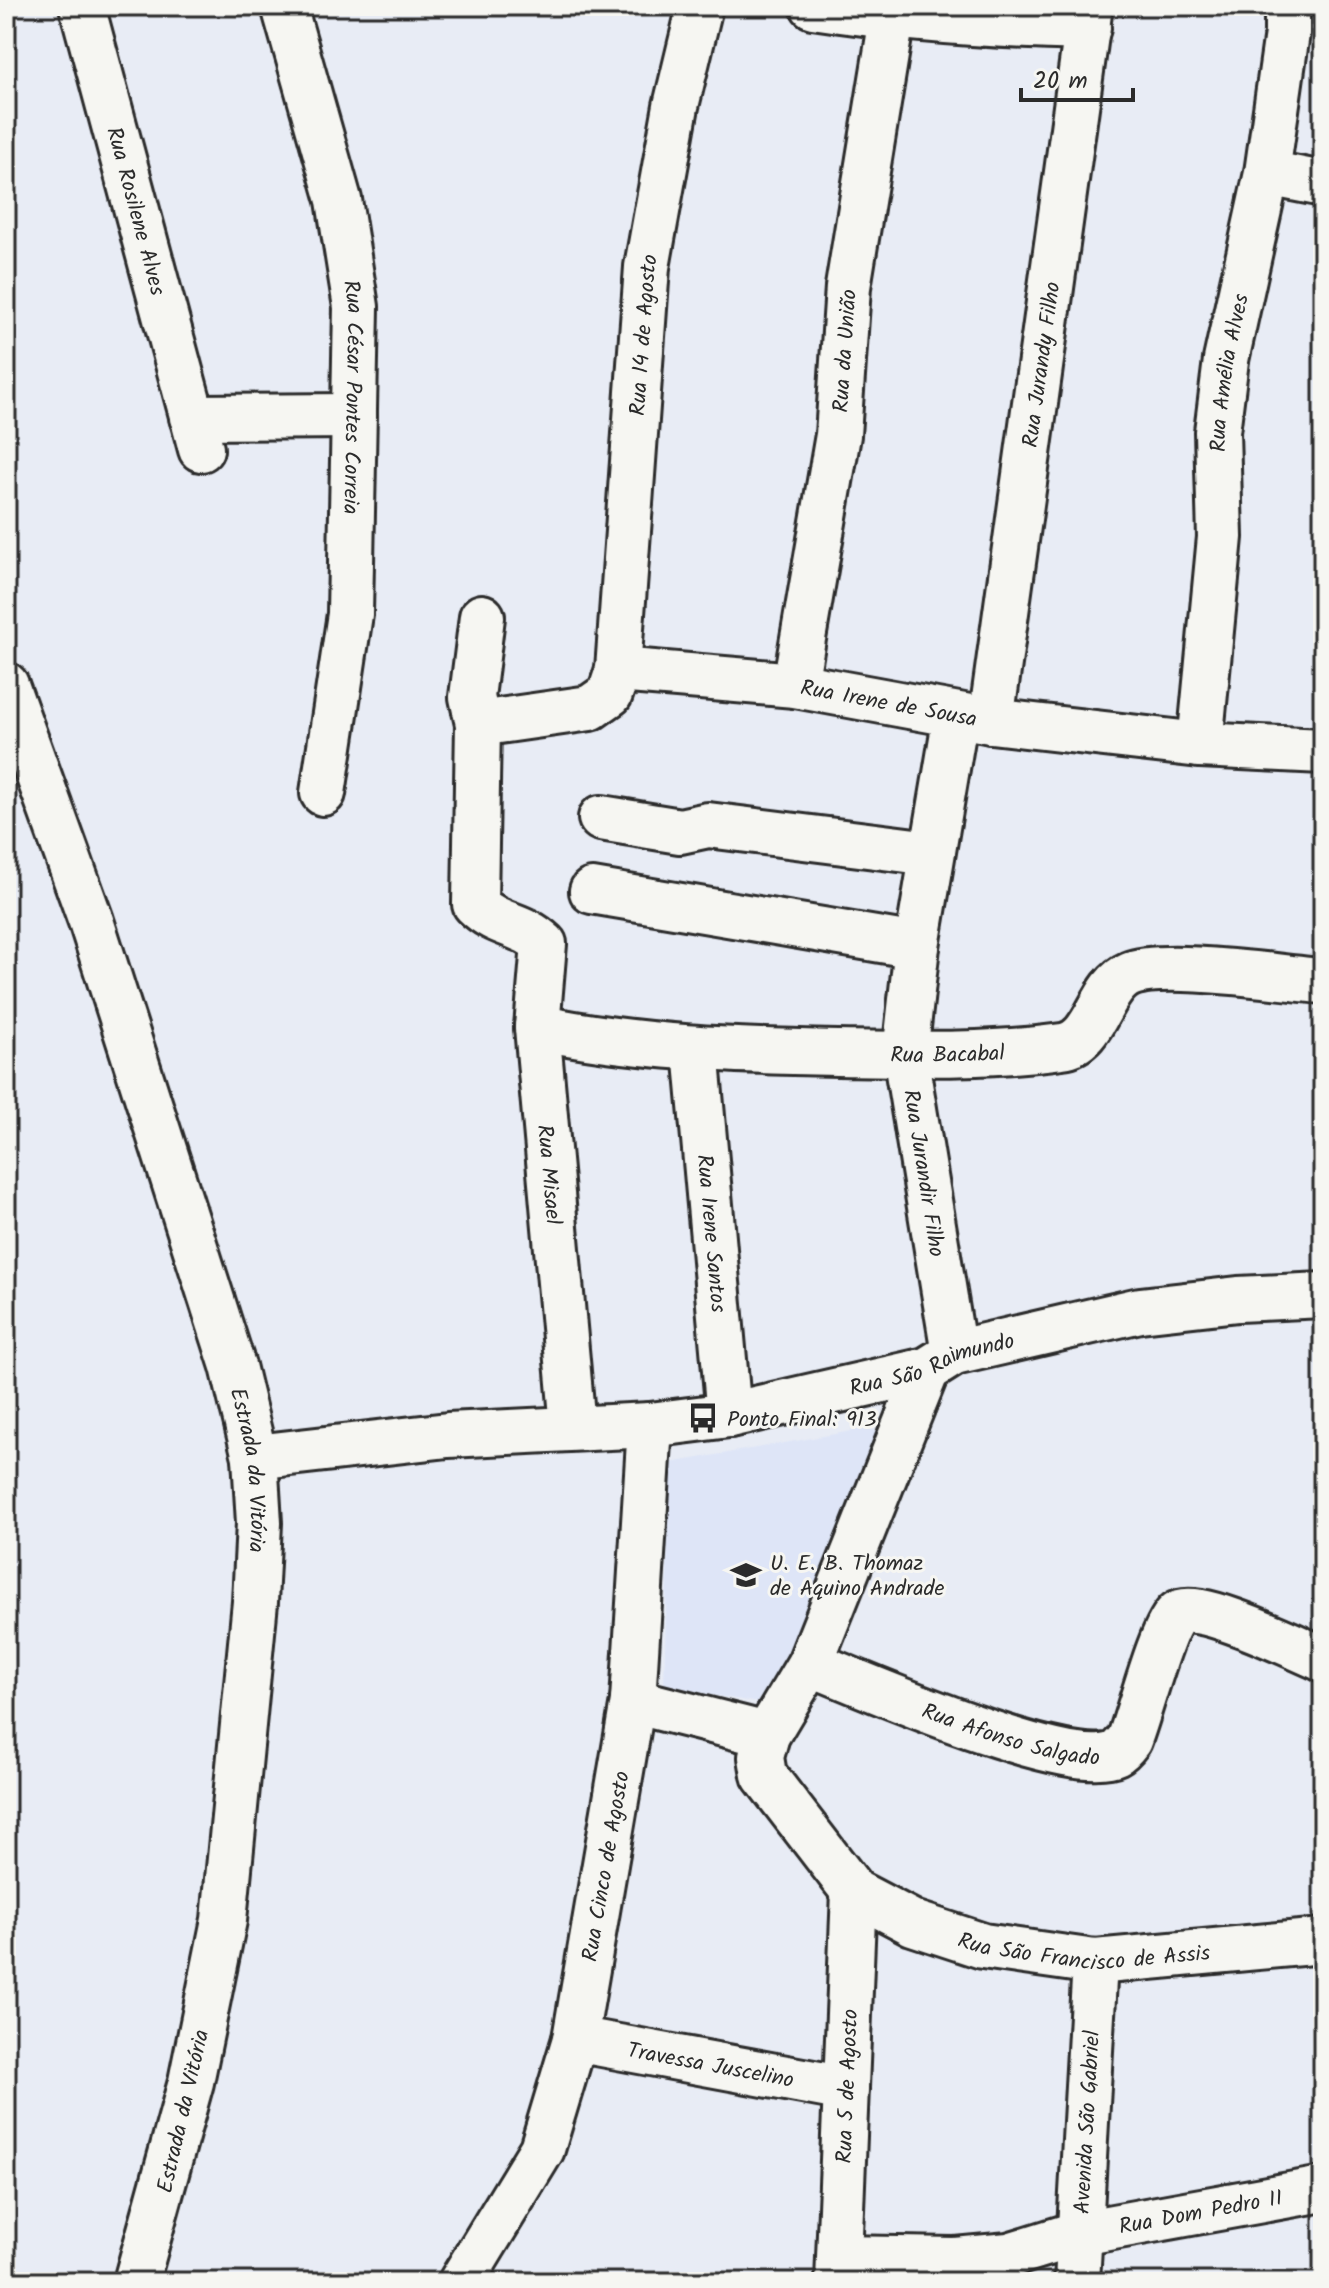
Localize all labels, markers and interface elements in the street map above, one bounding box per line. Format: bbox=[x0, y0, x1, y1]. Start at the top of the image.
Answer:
scale bar bbox=[1021, 52, 1133, 102]
text: 20 m bbox=[1033, 62, 1088, 101]
street label: Rua Rosilene Alves bbox=[95, 123, 174, 300]
street label: Rua 14 de Agosto bbox=[621, 252, 669, 417]
street label: Rua César Pontes Correia bbox=[332, 278, 371, 515]
street label: Rua Jurandy Filho bbox=[1014, 280, 1072, 450]
street label: Rua da União bbox=[825, 288, 868, 414]
street label: Rua Amélia Alves bbox=[1202, 290, 1260, 453]
street label: Rua Irene de Sousa bbox=[797, 671, 980, 738]
street label: Rua Bacabal bbox=[890, 1037, 1006, 1074]
street label: Rua Jurandir Filho bbox=[892, 1087, 953, 1260]
street label: Rua Misael bbox=[526, 1123, 570, 1227]
street label: Rua Irene Santos bbox=[686, 1153, 735, 1315]
street label: Rua São Raimundo bbox=[846, 1325, 1018, 1407]
street label: Estrada da Vitória bbox=[219, 1384, 274, 1554]
bus stop icon: Ponto Final: 913 bbox=[686, 1401, 720, 1435]
place label: Ponto Final: 913 bbox=[727, 1403, 877, 1438]
place label: U. E. B. Thomaz de Aquino Andrade bbox=[770, 1547, 944, 1607]
school or university icon: U. E. B. Thomaz de Aquino Andrade bbox=[729, 1558, 763, 1592]
street label: Rua Afonso Salgado bbox=[916, 1695, 1100, 1776]
street label: Rua Cinco de Agosto bbox=[574, 1769, 641, 1964]
street label: Rua São Francisco de Assis bbox=[953, 1924, 1212, 1982]
street label: Rua 5 de Agosto bbox=[828, 2008, 869, 2164]
street label: Estrada da Vitória bbox=[149, 2026, 220, 2197]
street label: Avenida São Gabriel bbox=[1066, 2029, 1111, 2215]
street label: Travessa Juscelino bbox=[624, 2034, 796, 2099]
street label: Rua Dom Pedro II bbox=[1116, 2182, 1286, 2246]

